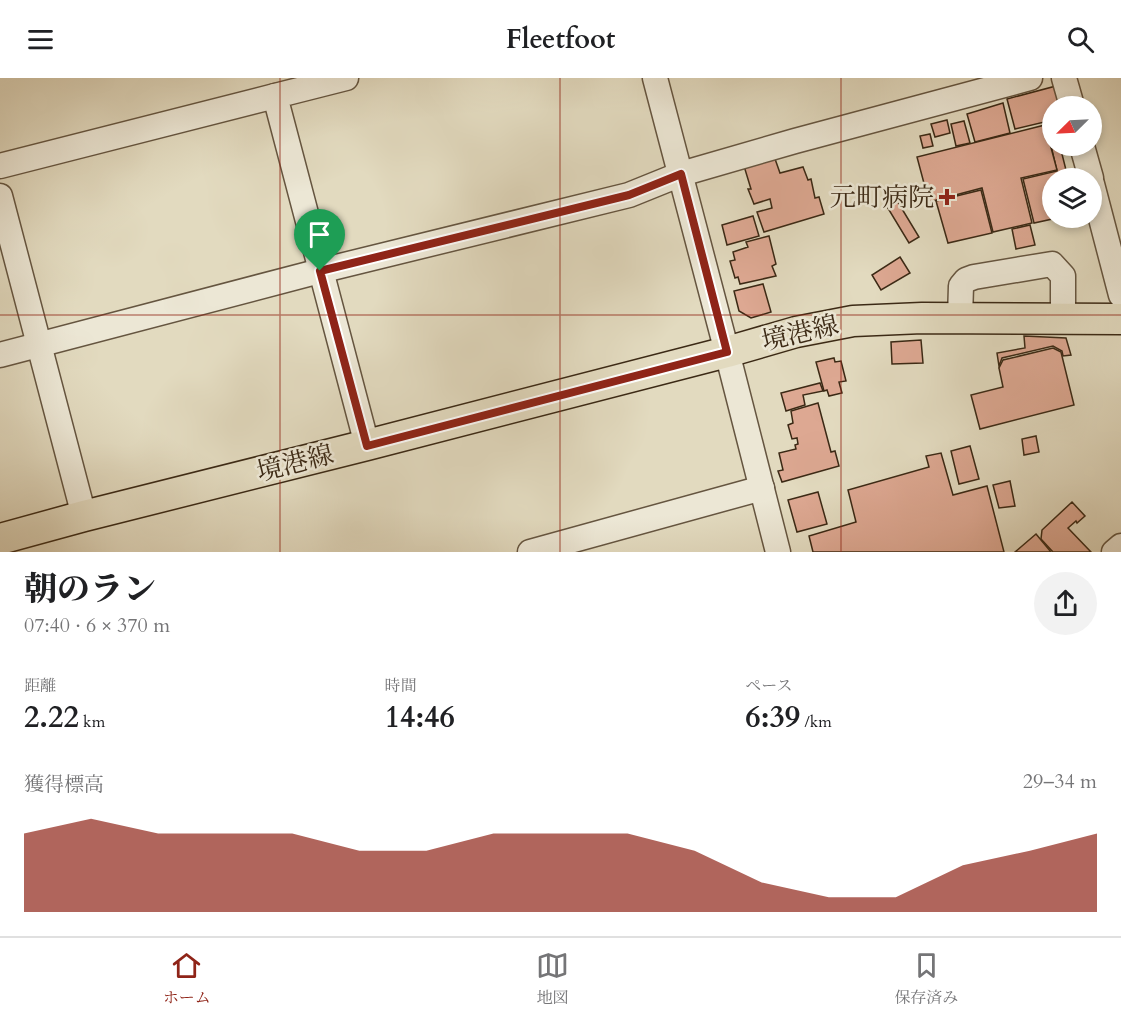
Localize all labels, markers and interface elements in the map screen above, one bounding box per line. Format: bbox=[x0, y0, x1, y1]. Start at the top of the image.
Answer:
text: Fleetfoot bbox=[506, 21, 615, 58]
icon: menu bbox=[24, 23, 57, 56]
icon: search bbox=[1064, 23, 1097, 56]
north arrow bbox=[1042, 96, 1102, 156]
map controls bbox=[1042, 96, 1102, 228]
button: layers bbox=[1042, 168, 1102, 228]
place label: 元町病院 bbox=[830, 180, 934, 215]
marker: 元町病院 bbox=[938, 188, 956, 206]
pin bbox=[294, 209, 345, 271]
icon: arrive bbox=[303, 218, 336, 251]
street label: 境港線 bbox=[758, 307, 842, 359]
street label: 境港線 bbox=[253, 437, 337, 489]
text: 朝のラン bbox=[24, 567, 156, 612]
button: share bbox=[1034, 572, 1097, 635]
text: 07:40 · 6 × 370 m bbox=[24, 612, 170, 639]
text: 距離 bbox=[24, 675, 56, 697]
text: 時間 bbox=[385, 675, 417, 697]
text: ペース bbox=[745, 675, 793, 697]
text: 2.22 bbox=[24, 697, 79, 738]
text: 14:46 bbox=[385, 697, 455, 738]
text: 6:39 bbox=[745, 697, 800, 738]
text: km bbox=[79, 711, 105, 733]
text: /km bbox=[800, 711, 832, 733]
text: 29–34 m bbox=[1023, 768, 1097, 795]
text: 獲得標高 bbox=[24, 771, 104, 798]
tab: ホーム bbox=[163, 949, 211, 1009]
tab: 地図 bbox=[536, 949, 569, 1009]
tab: 保存済み bbox=[894, 949, 958, 1009]

